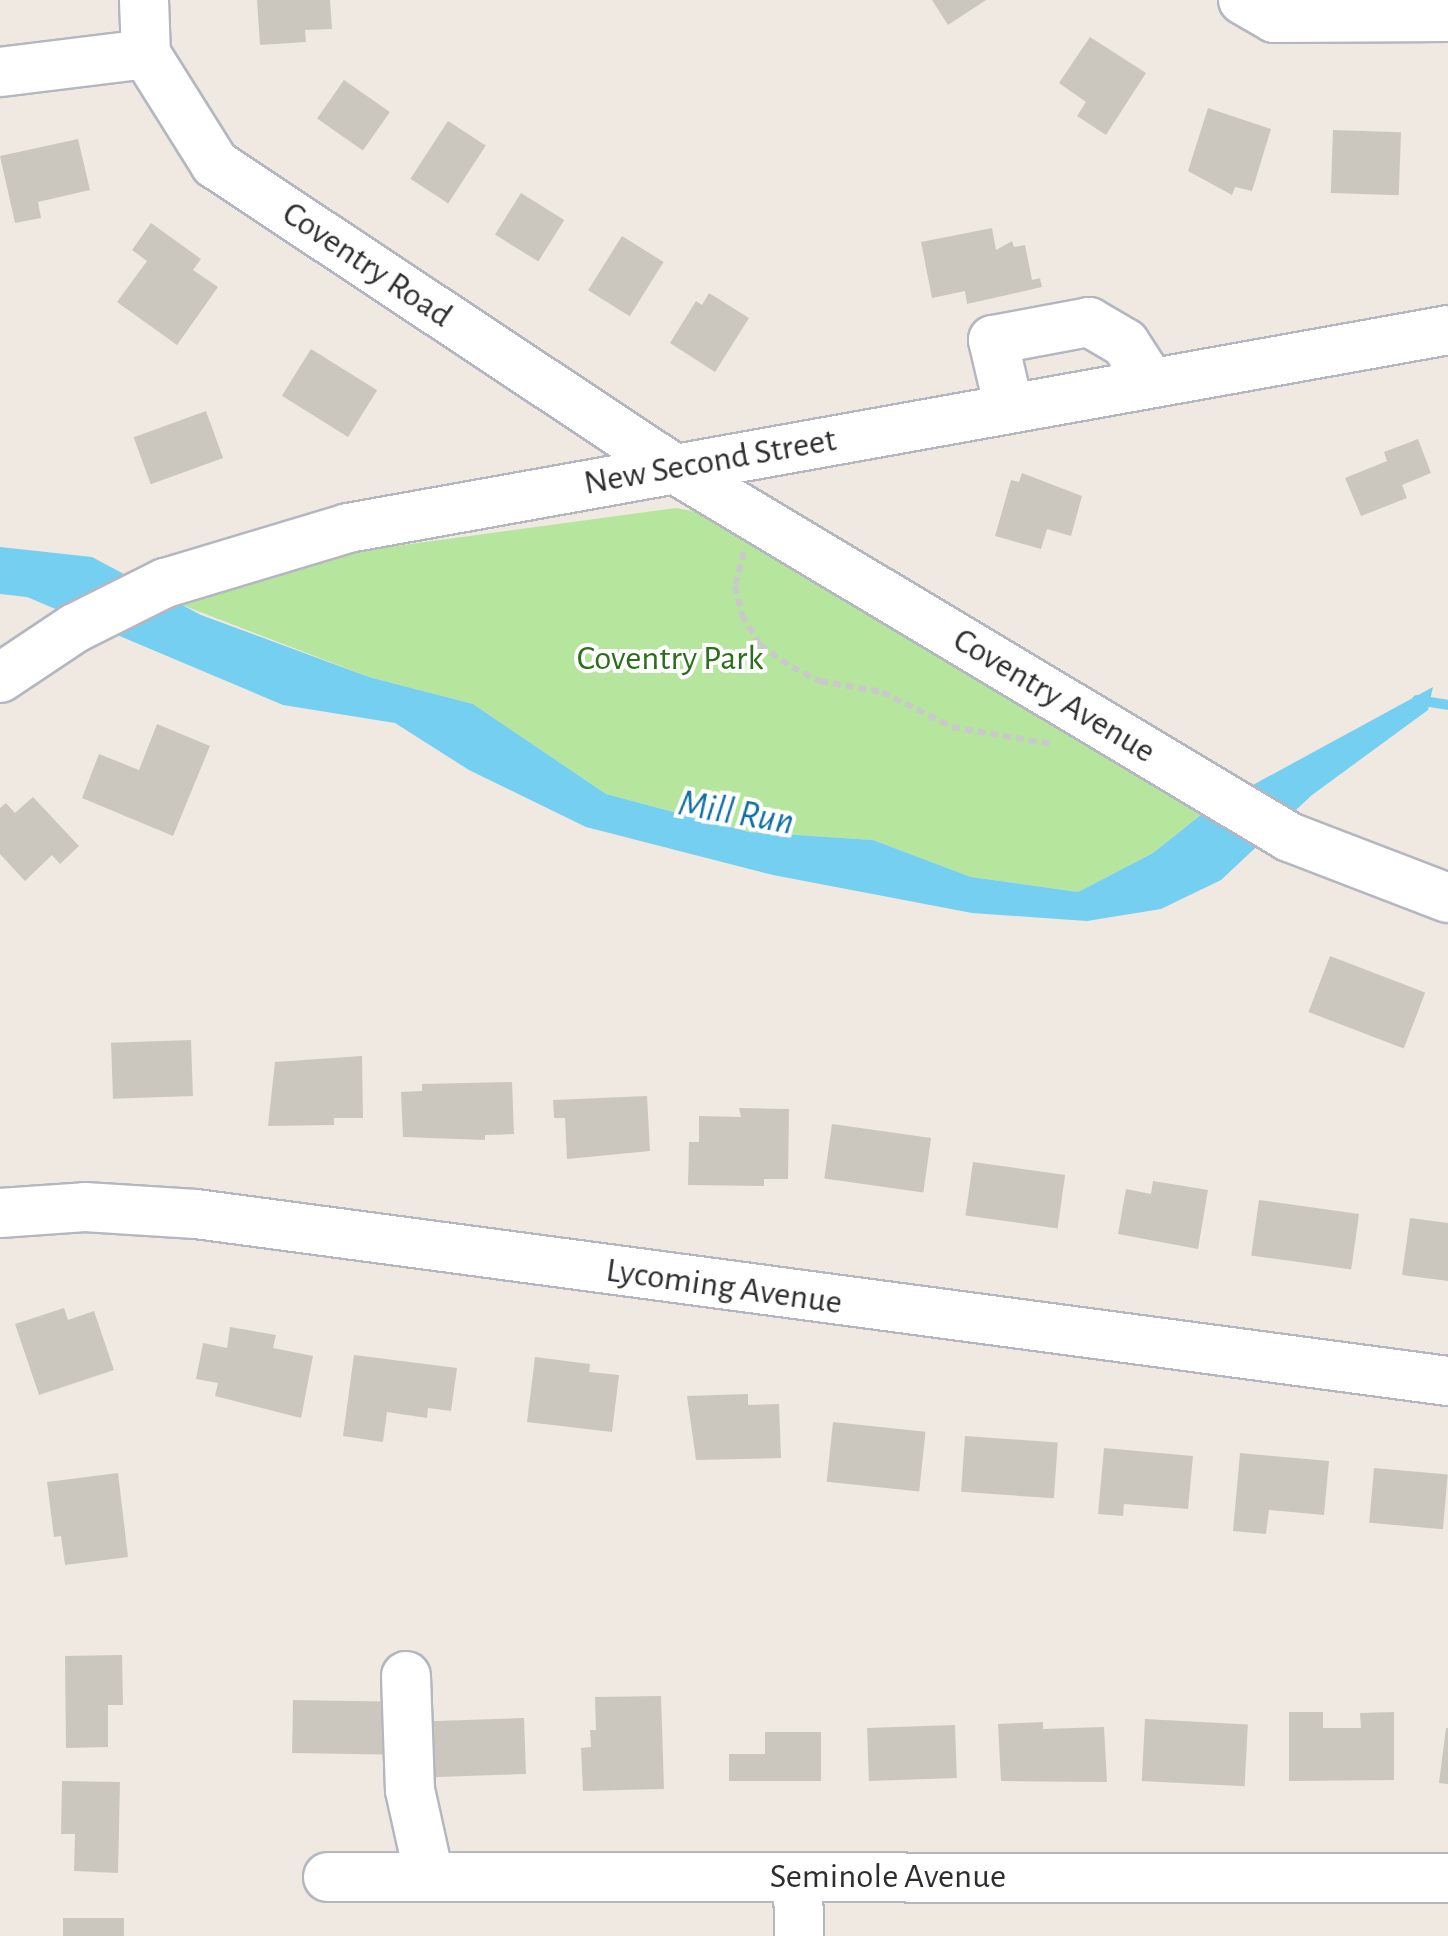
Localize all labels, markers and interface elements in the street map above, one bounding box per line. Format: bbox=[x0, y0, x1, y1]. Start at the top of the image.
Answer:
street label: Coventry Road bbox=[274, 193, 460, 337]
street label: New Second Street bbox=[581, 419, 839, 505]
street label: Coventry Avenue bbox=[945, 619, 1163, 773]
park label: Coventry Park bbox=[577, 638, 763, 680]
water label: Mill Run bbox=[675, 781, 797, 847]
street label: Lycoming Avenue bbox=[603, 1250, 845, 1324]
street label: Seminole Avenue bbox=[770, 1856, 1006, 1898]

